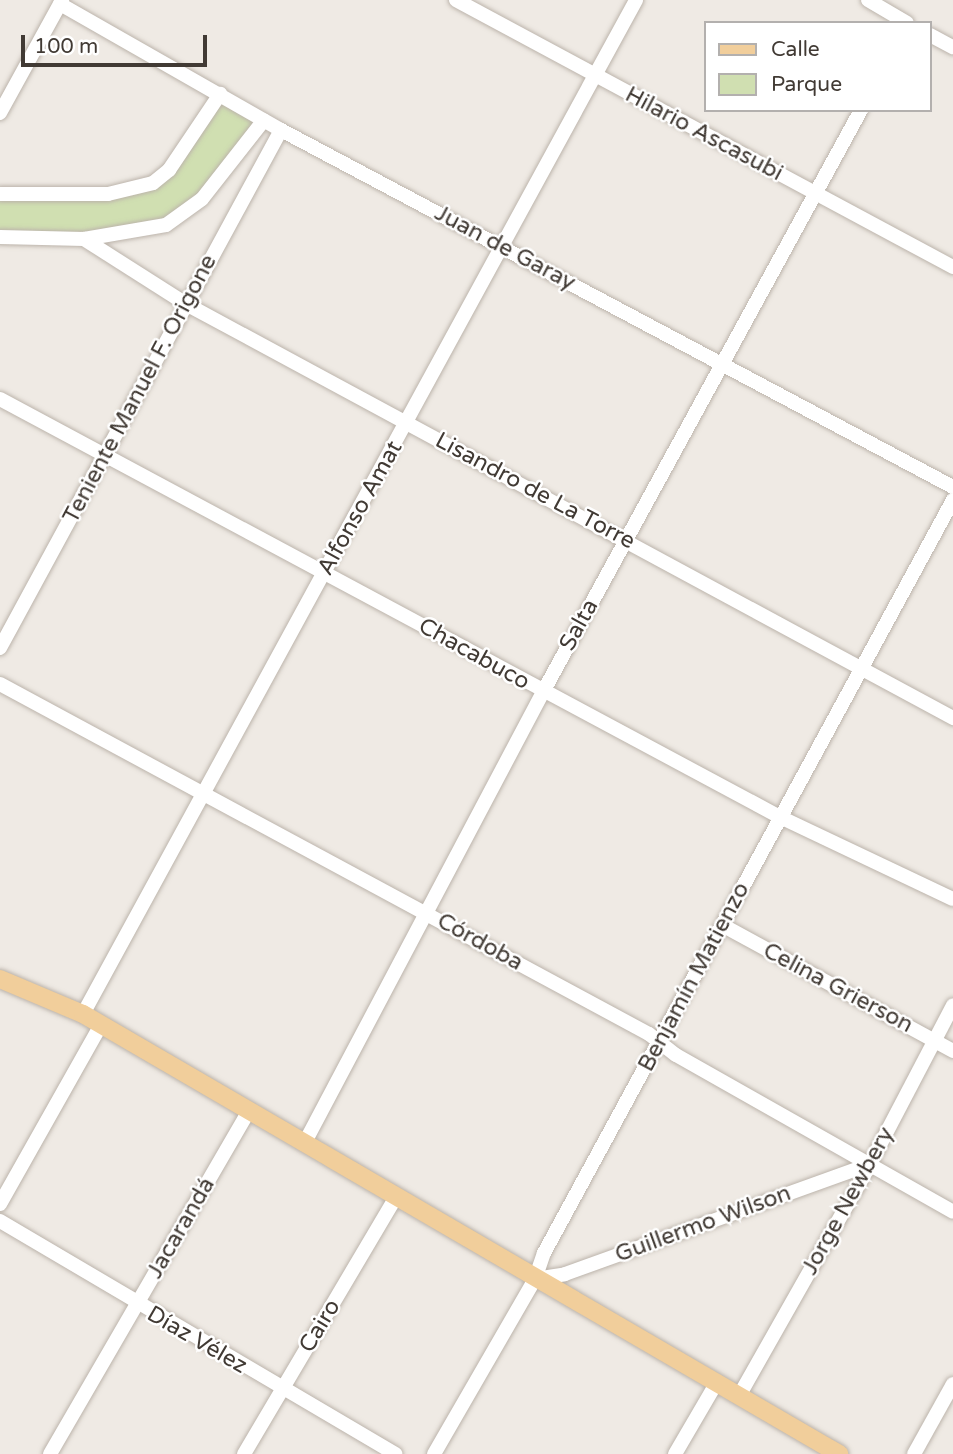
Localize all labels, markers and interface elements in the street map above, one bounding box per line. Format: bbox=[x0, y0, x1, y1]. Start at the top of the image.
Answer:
scale bar bbox=[24, 21, 210, 65]
legend bbox=[704, 21, 932, 112]
text: 100 m bbox=[34, 34, 98, 59]
text: Calle bbox=[771, 37, 820, 62]
text: Parque bbox=[771, 72, 842, 97]
street label: Hilario Ascasubi bbox=[620, 81, 788, 187]
street label: Juan de Garay bbox=[430, 199, 580, 297]
street label: Teniente Manuel F. Origone bbox=[57, 250, 223, 528]
street label: Lisandro de La Torre bbox=[430, 427, 640, 555]
street label: Alfonso Amat bbox=[312, 436, 408, 580]
street label: Salta bbox=[554, 594, 604, 656]
street label: Chacabuco bbox=[414, 612, 534, 696]
street label: Benjamín Matienzo bbox=[632, 878, 756, 1076]
street label: Córdoba bbox=[432, 907, 528, 977]
street label: Celina Grierson bbox=[758, 937, 918, 1039]
street label: Jorge Newbery bbox=[796, 1122, 900, 1280]
street label: Jacarandá bbox=[141, 1173, 221, 1283]
street label: Guillermo Wilson bbox=[611, 1179, 795, 1269]
street label: Cairo bbox=[293, 1294, 347, 1358]
street label: Díaz Vélez bbox=[142, 1300, 252, 1380]

